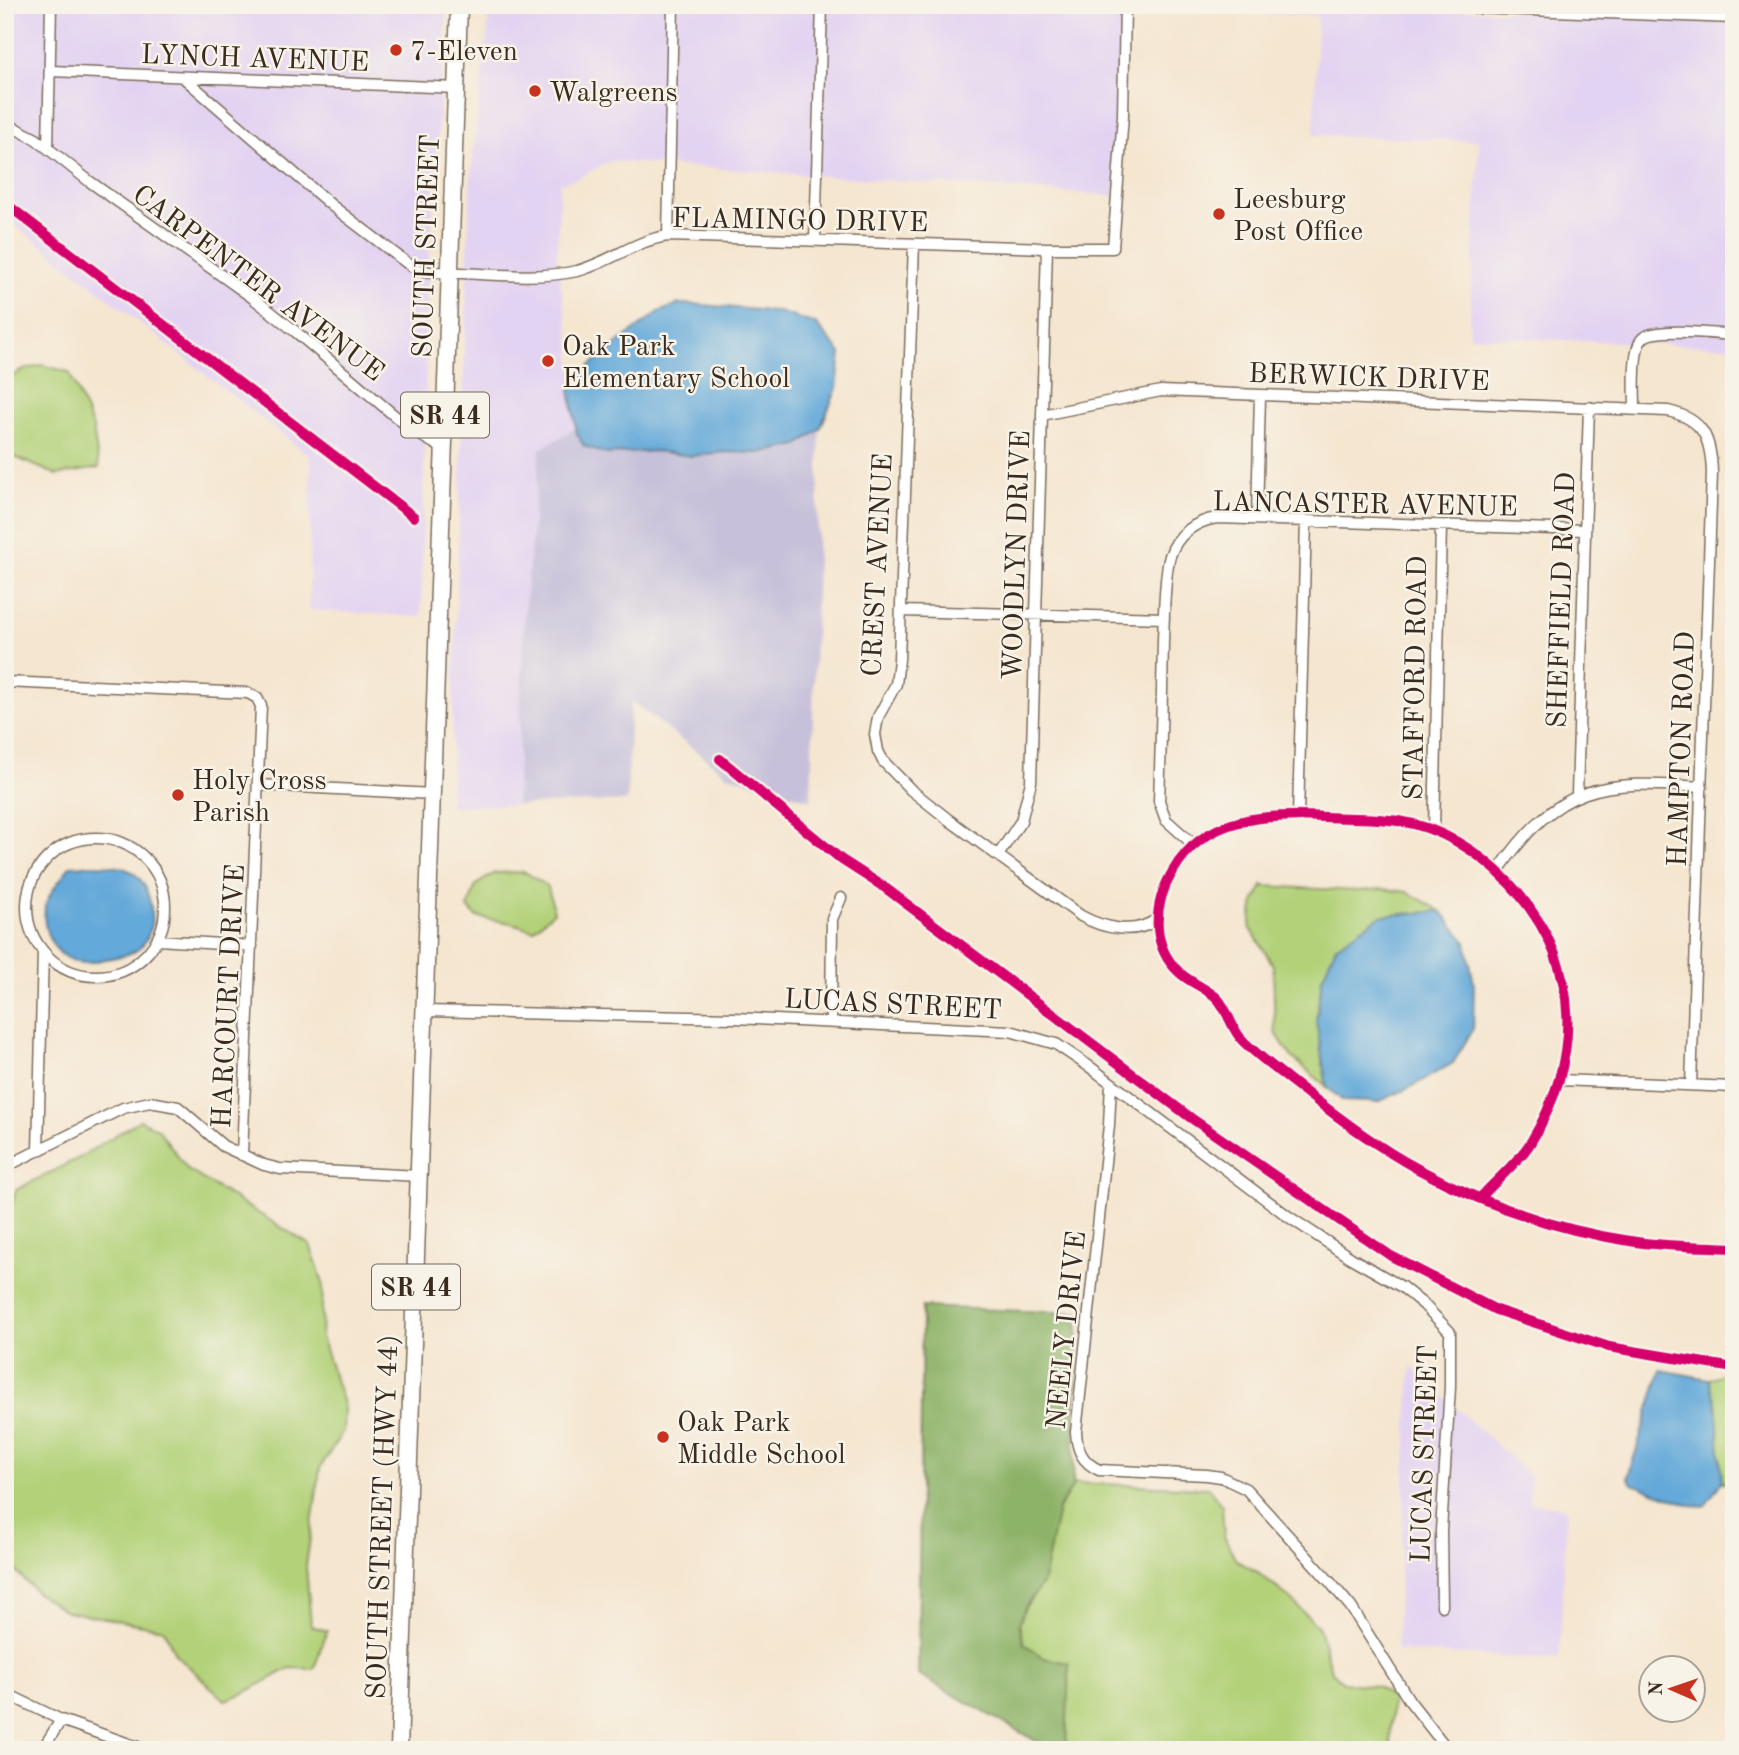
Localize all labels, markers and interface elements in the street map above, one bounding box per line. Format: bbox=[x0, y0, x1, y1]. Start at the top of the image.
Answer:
place label: 7-Eleven bbox=[410, 39, 518, 67]
street label: LYNCH AVENUE bbox=[140, 42, 369, 78]
marker: 7-Eleven bbox=[388, 42, 404, 58]
place label: Walgreens bbox=[549, 80, 678, 108]
marker: Walgreens bbox=[527, 83, 543, 99]
street label: SOUTH STREET bbox=[410, 134, 446, 359]
street label: CARPENTER AVENUE bbox=[126, 181, 388, 388]
place label: Leesburg Post Office bbox=[1233, 187, 1363, 247]
street label: FLAMINGO DRIVE bbox=[671, 206, 928, 238]
marker: Leesburg Post Office bbox=[1211, 206, 1227, 222]
place label: Oak Park Elementary School bbox=[562, 334, 790, 394]
marker: Oak Park Elementary School bbox=[540, 353, 556, 369]
street label: BERWICK DRIVE bbox=[1248, 361, 1490, 397]
road number: SR 44 bbox=[401, 392, 489, 438]
street label: WOODLYN DRIVE bbox=[1000, 430, 1036, 681]
street label: CREST AVENUE bbox=[859, 453, 899, 678]
street label: SHEFFIELD ROAD bbox=[1545, 471, 1581, 729]
street label: LANCASTER AVENUE bbox=[1212, 489, 1518, 523]
street label: STAFFORD ROAD bbox=[1401, 555, 1433, 801]
street label: HAMPTON ROAD bbox=[1665, 631, 1701, 868]
place label: Holy Cross Parish bbox=[192, 768, 327, 828]
marker: Holy Cross Parish bbox=[170, 787, 186, 803]
street label: HARCOURT DRIVE bbox=[209, 863, 251, 1129]
street label: LUCAS STREET bbox=[783, 986, 1002, 1026]
street label: NEELY DRIVE bbox=[1044, 1230, 1092, 1431]
road number: SR 44 bbox=[372, 1264, 460, 1310]
street label: SOUTH STREET (HWY 44) bbox=[364, 1334, 404, 1700]
street label: LUCAS STREET bbox=[1408, 1345, 1444, 1564]
place label: Oak Park Middle School bbox=[677, 1410, 846, 1470]
marker: Oak Park Middle School bbox=[655, 1429, 671, 1445]
north arrow bbox=[1638, 1654, 1708, 1724]
text: N bbox=[1648, 1680, 1667, 1696]

